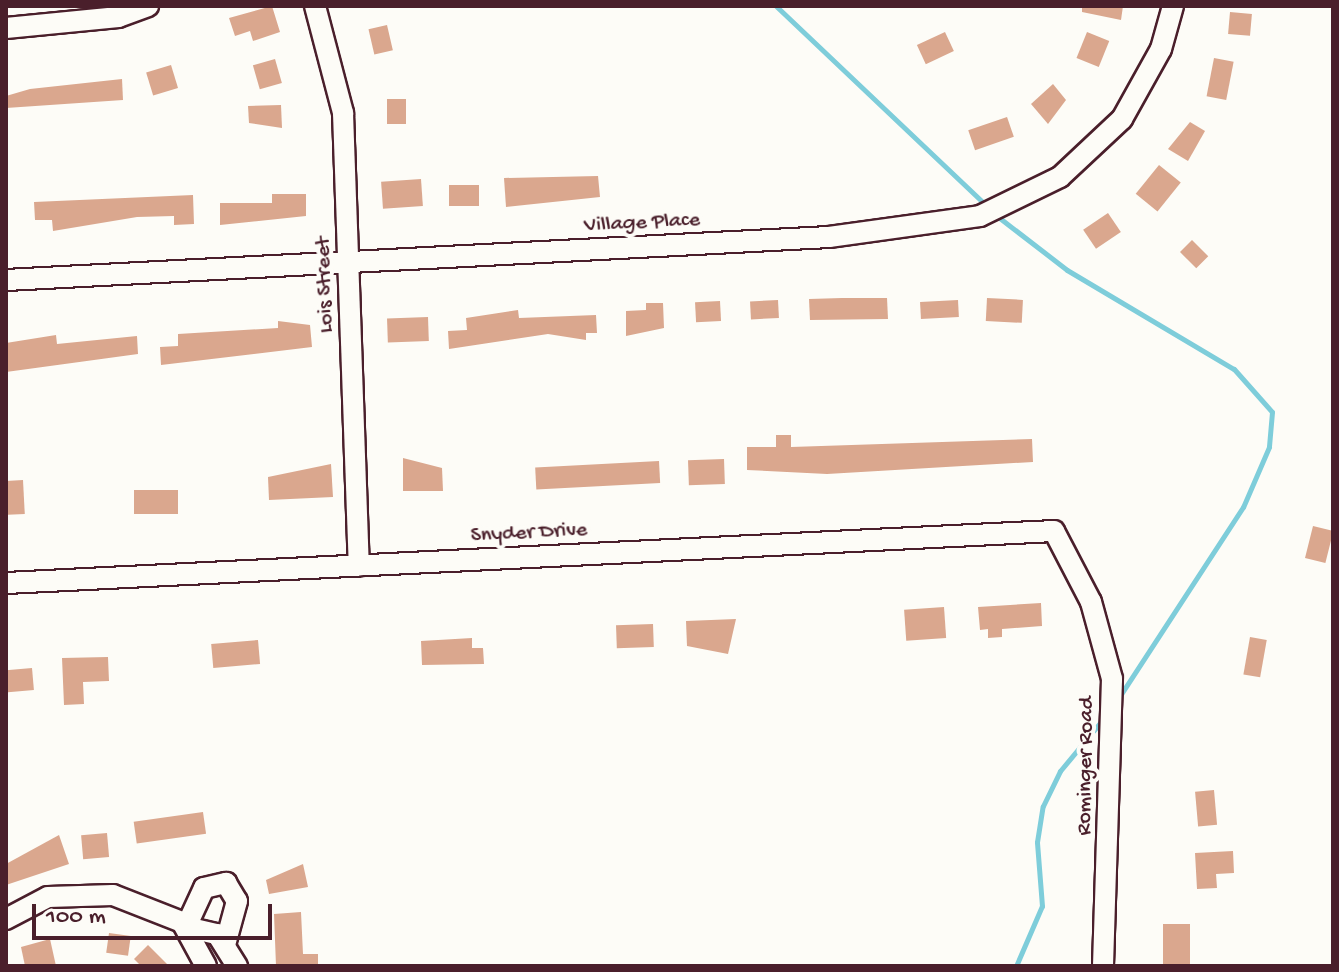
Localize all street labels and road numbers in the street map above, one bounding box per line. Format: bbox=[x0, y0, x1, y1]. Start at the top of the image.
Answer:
street label: Village Place bbox=[583, 208, 701, 240]
street label: Lois Street bbox=[311, 236, 341, 334]
street label: Snyder Drive bbox=[470, 518, 588, 550]
street label: Rominger Road bbox=[1073, 696, 1101, 836]

